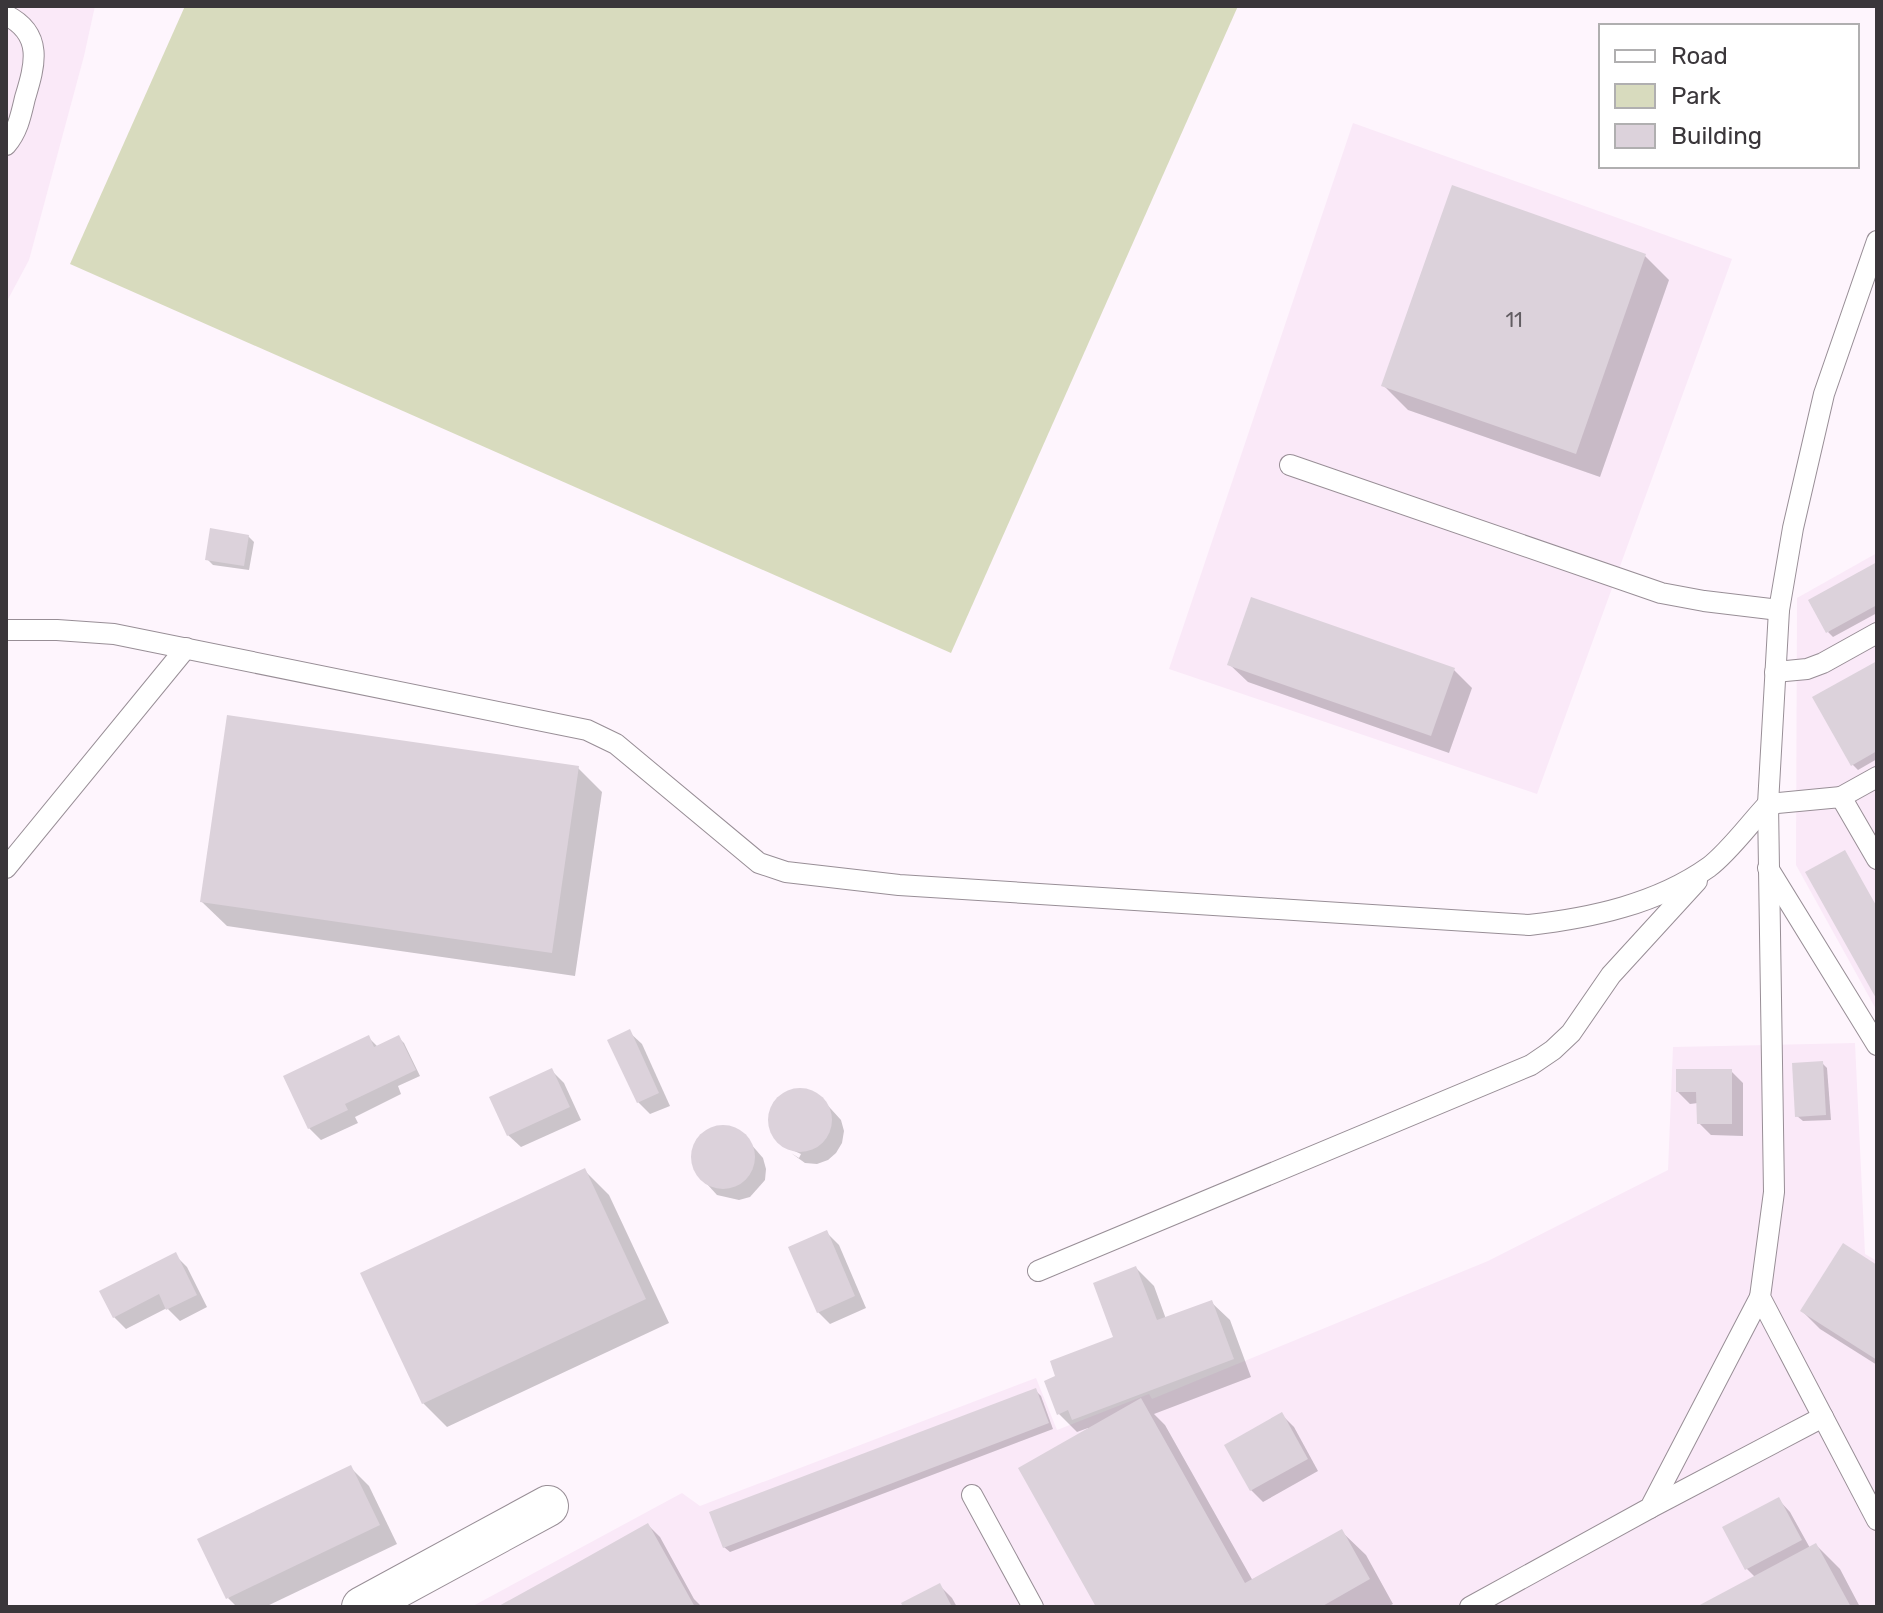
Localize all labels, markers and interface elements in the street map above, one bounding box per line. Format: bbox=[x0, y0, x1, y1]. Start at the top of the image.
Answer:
legend bbox=[1599, 24, 1859, 168]
text: Road bbox=[1671, 42, 1728, 70]
text: Park bbox=[1671, 82, 1722, 110]
text: Building bbox=[1671, 122, 1762, 150]
house number: 11 bbox=[1505, 308, 1523, 332]

